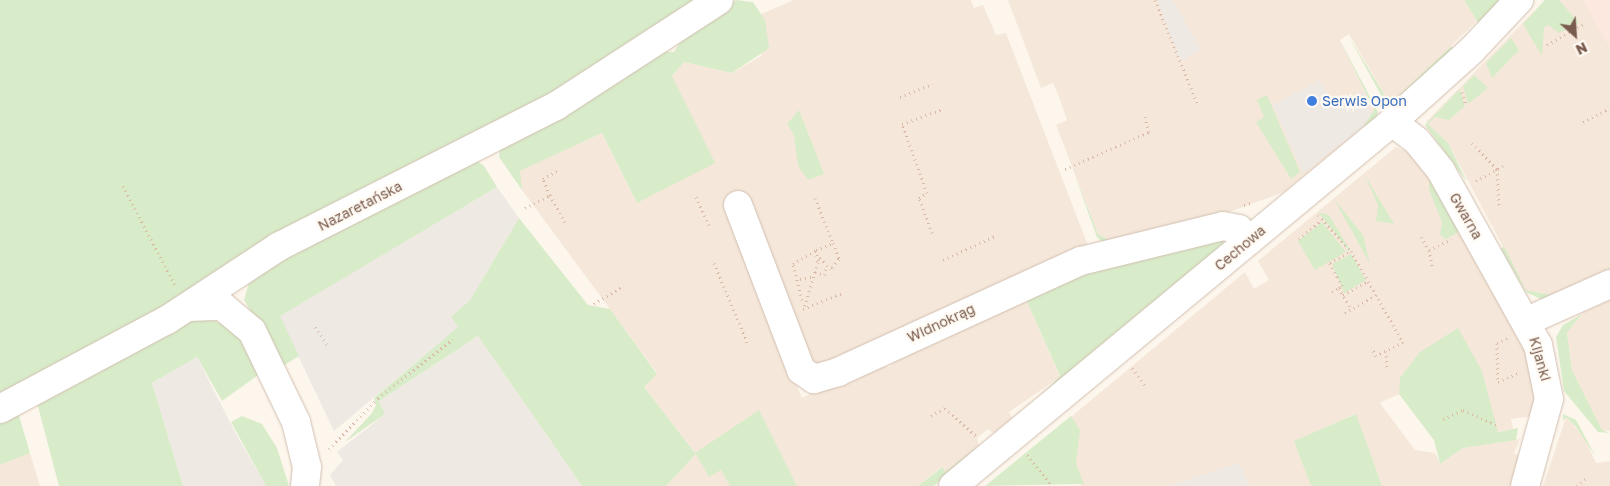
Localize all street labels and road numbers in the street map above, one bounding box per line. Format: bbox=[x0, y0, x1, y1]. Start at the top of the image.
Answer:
street label: Nazaretańska bbox=[315, 178, 405, 234]
street label: Gwarna bbox=[1446, 190, 1486, 242]
street label: Cechowa bbox=[1211, 222, 1269, 274]
street label: Widnokrąg bbox=[905, 300, 977, 346]
street label: Kijanki bbox=[1526, 335, 1554, 383]

